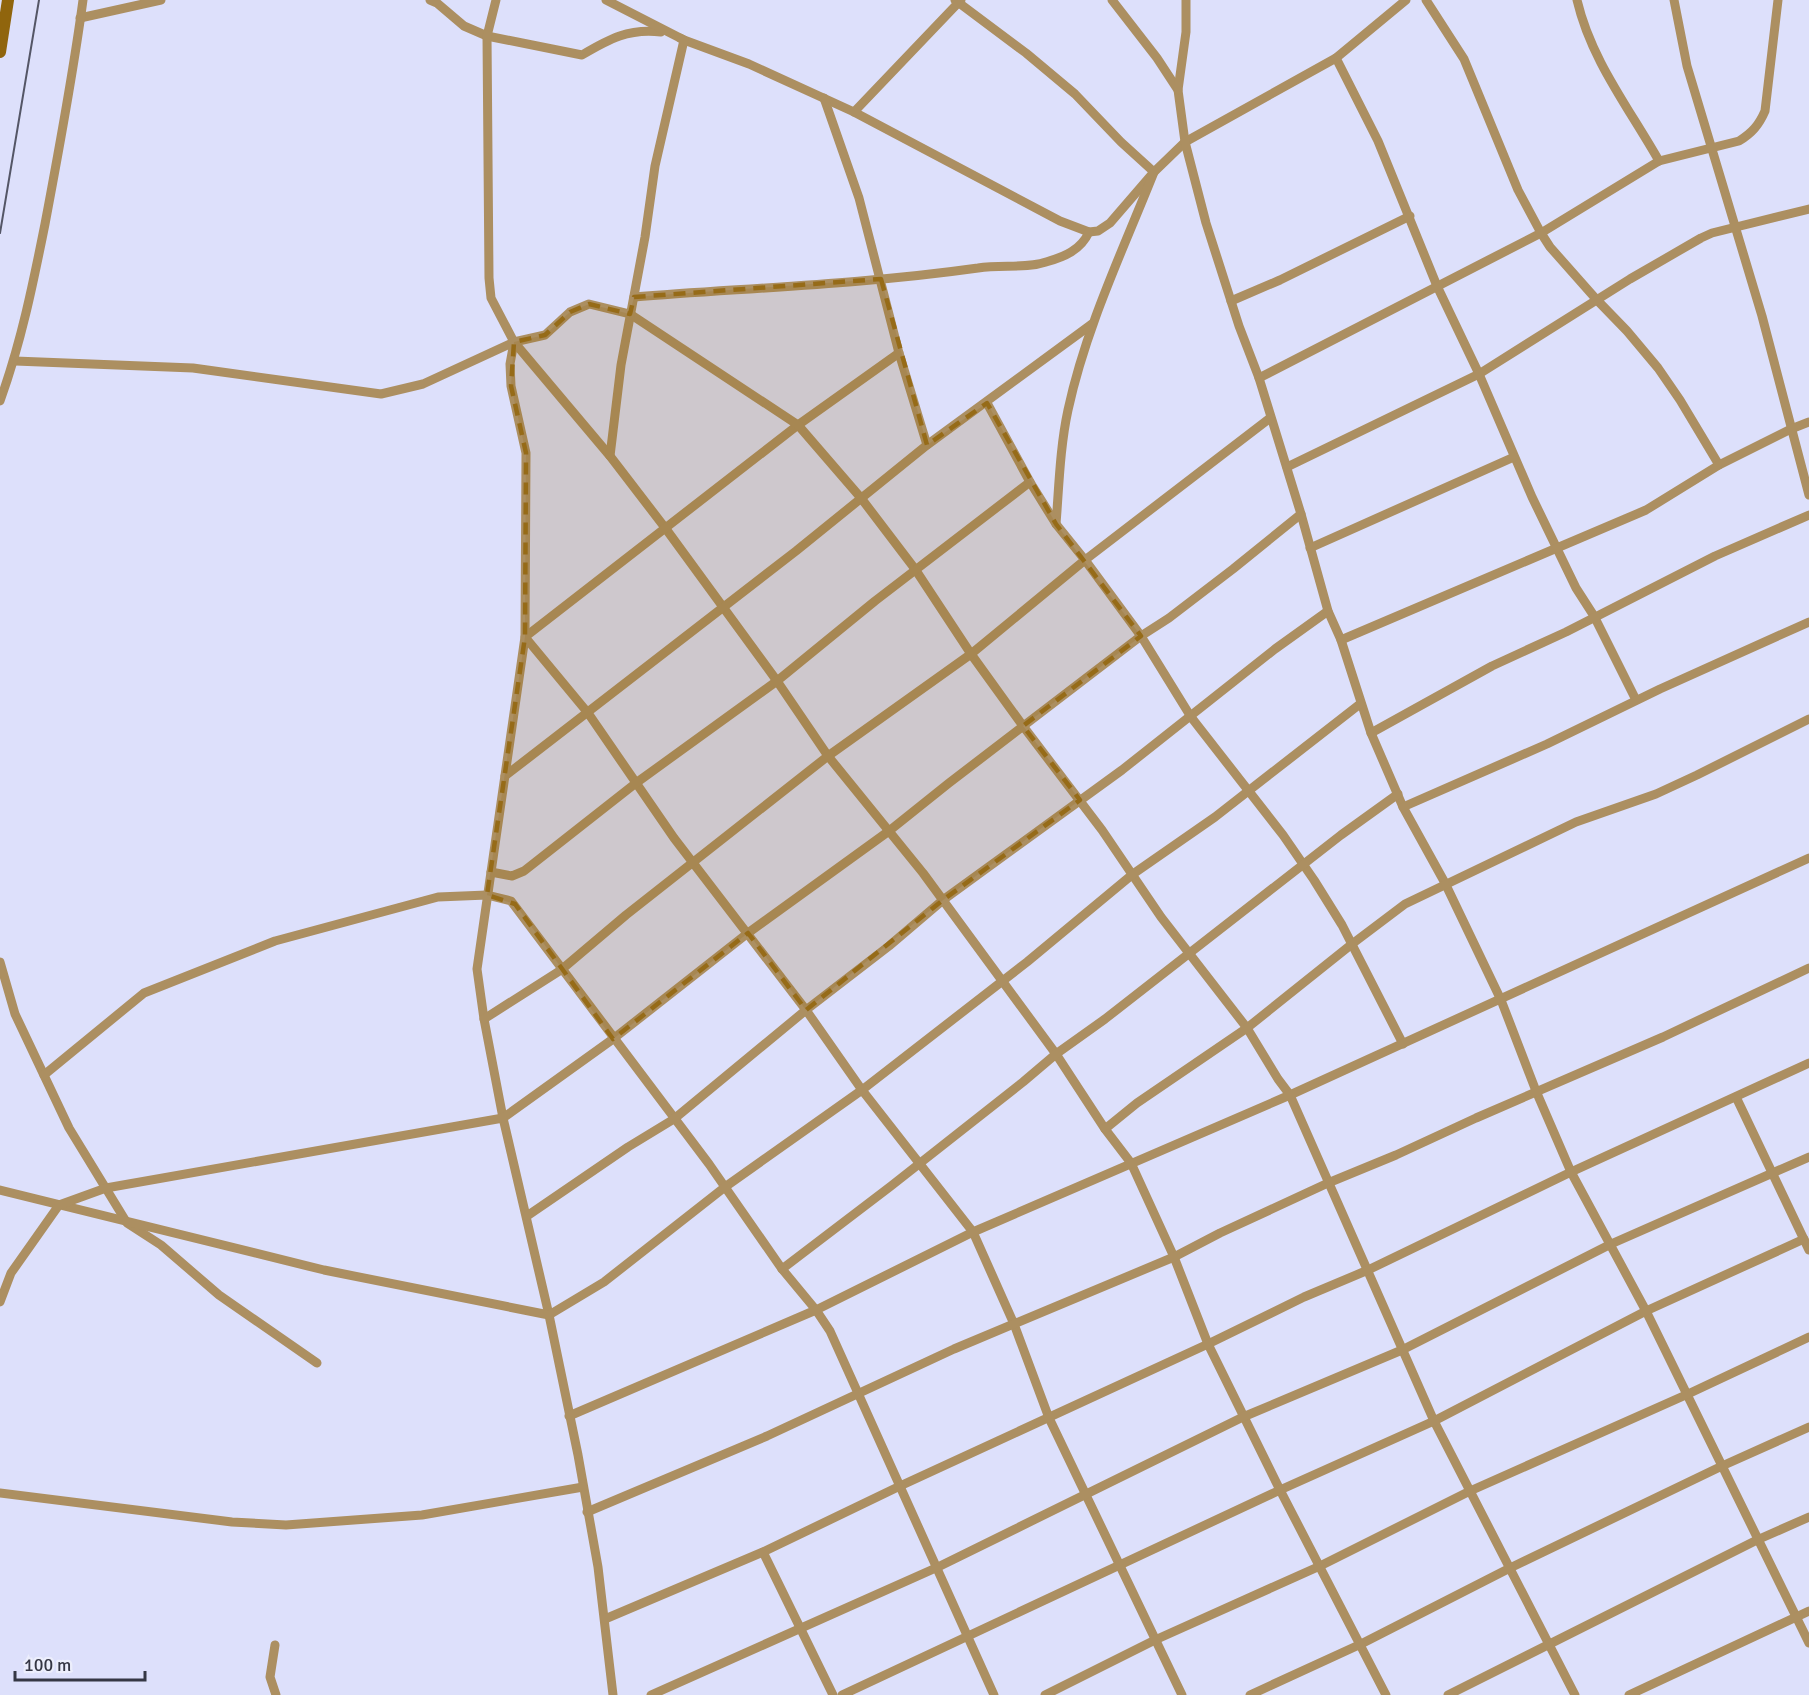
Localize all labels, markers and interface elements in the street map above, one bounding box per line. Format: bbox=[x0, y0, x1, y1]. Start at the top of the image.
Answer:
scale bar bbox=[15, 1644, 146, 1682]
text: 100 m bbox=[24, 1654, 71, 1676]

